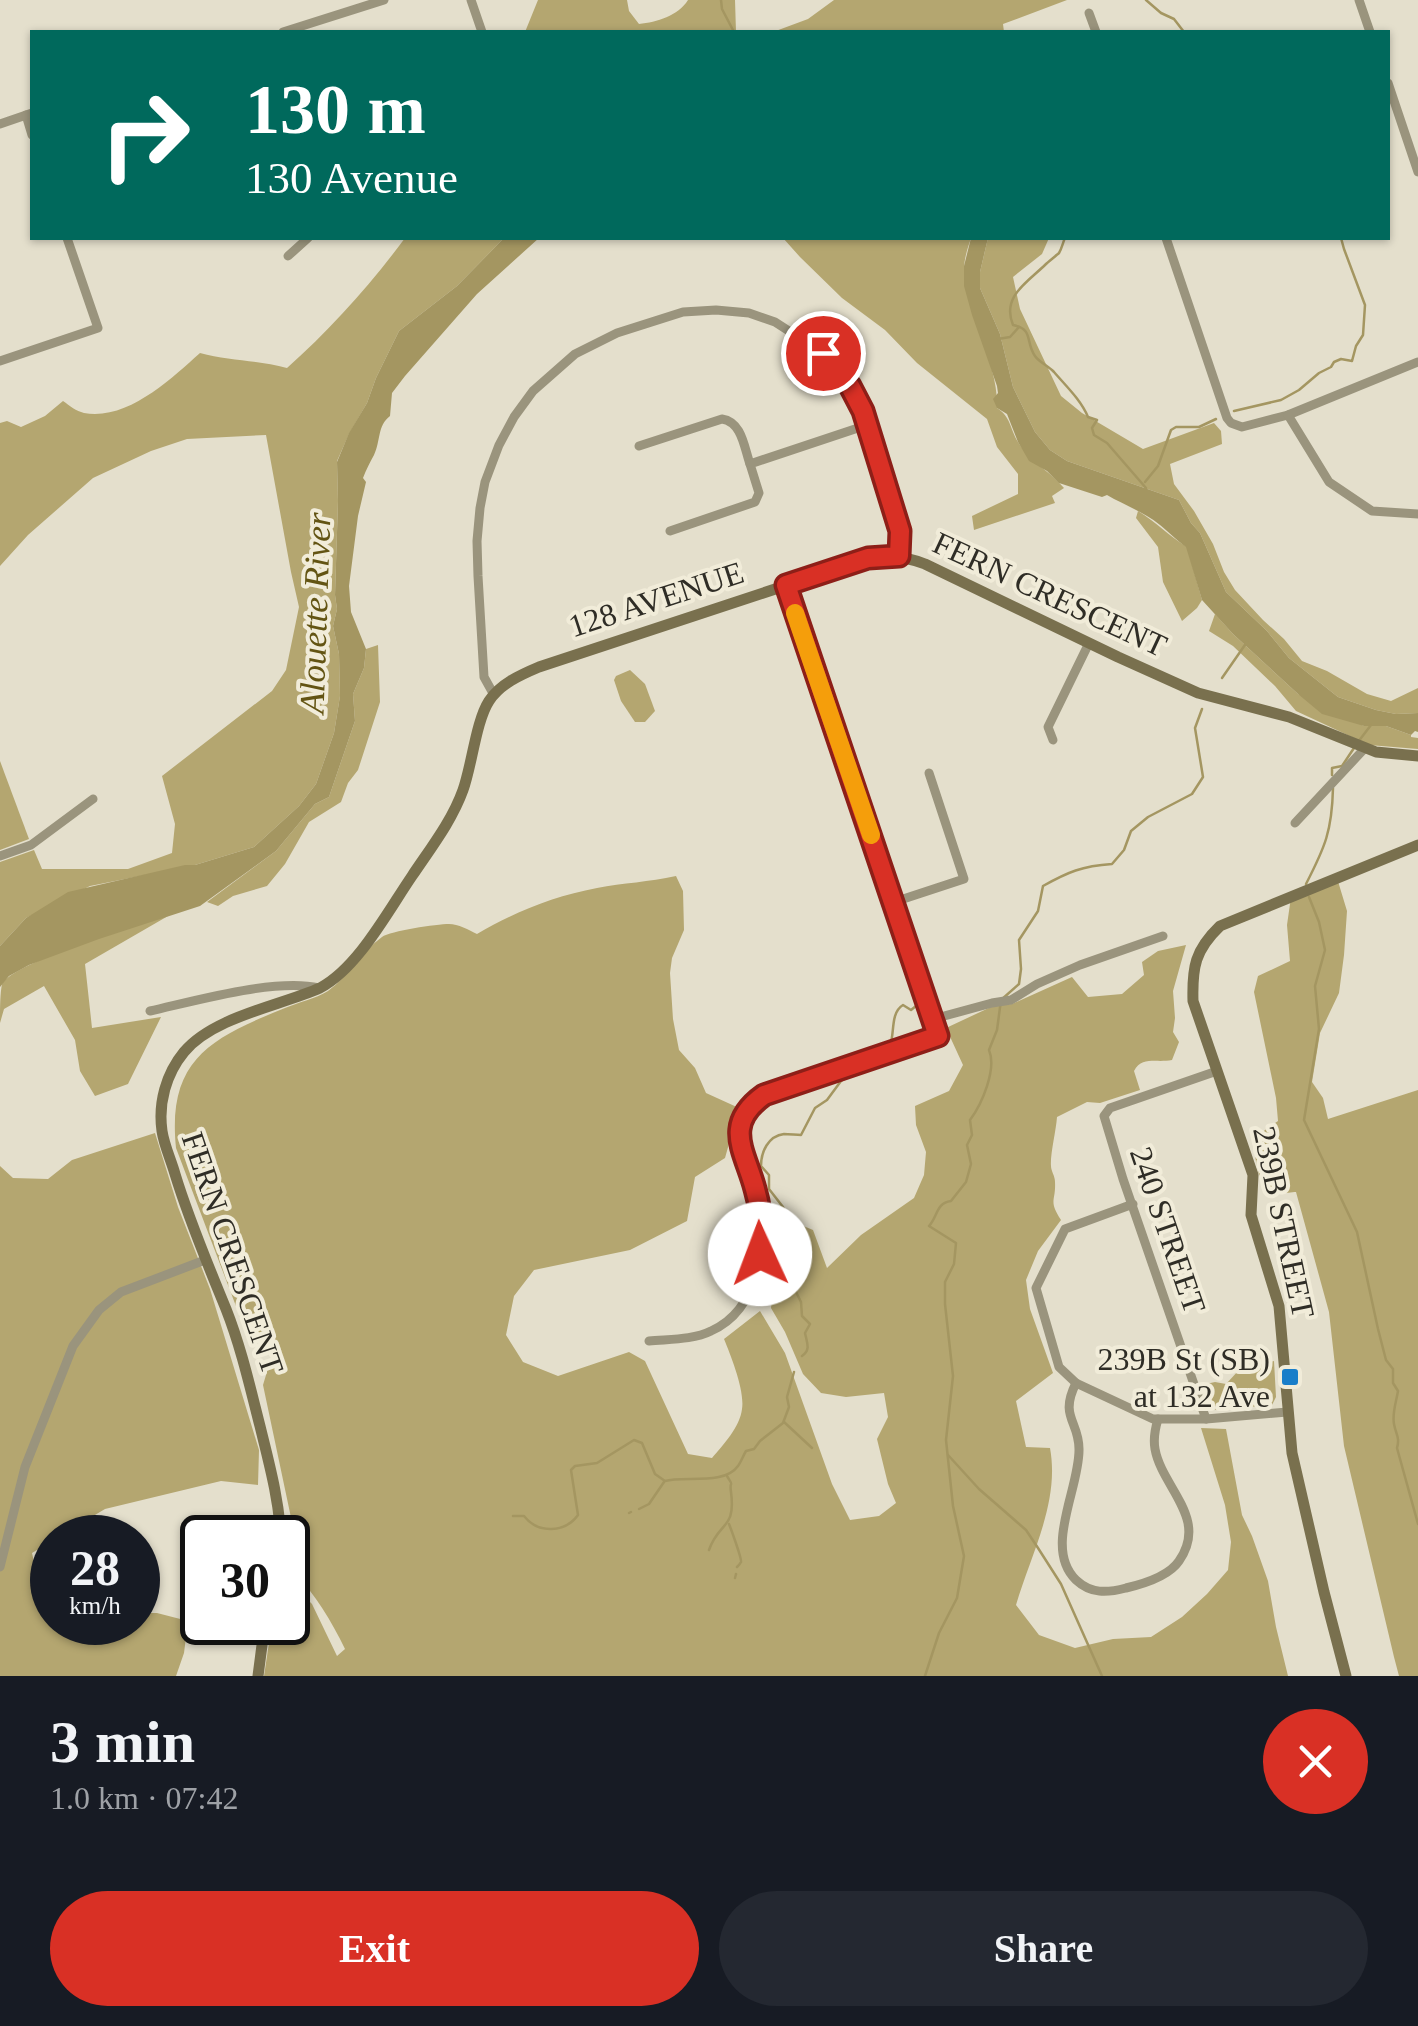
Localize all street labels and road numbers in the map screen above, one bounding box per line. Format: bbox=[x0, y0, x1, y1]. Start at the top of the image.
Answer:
street label: FERN CRESCENT bbox=[928, 524, 1173, 664]
street label: 128 AVENUE bbox=[564, 554, 748, 644]
street label: 239B STREET bbox=[1246, 1123, 1322, 1321]
street label: FERN CRESCENT bbox=[175, 1127, 291, 1379]
street label: 240 STREET bbox=[1123, 1142, 1213, 1318]

